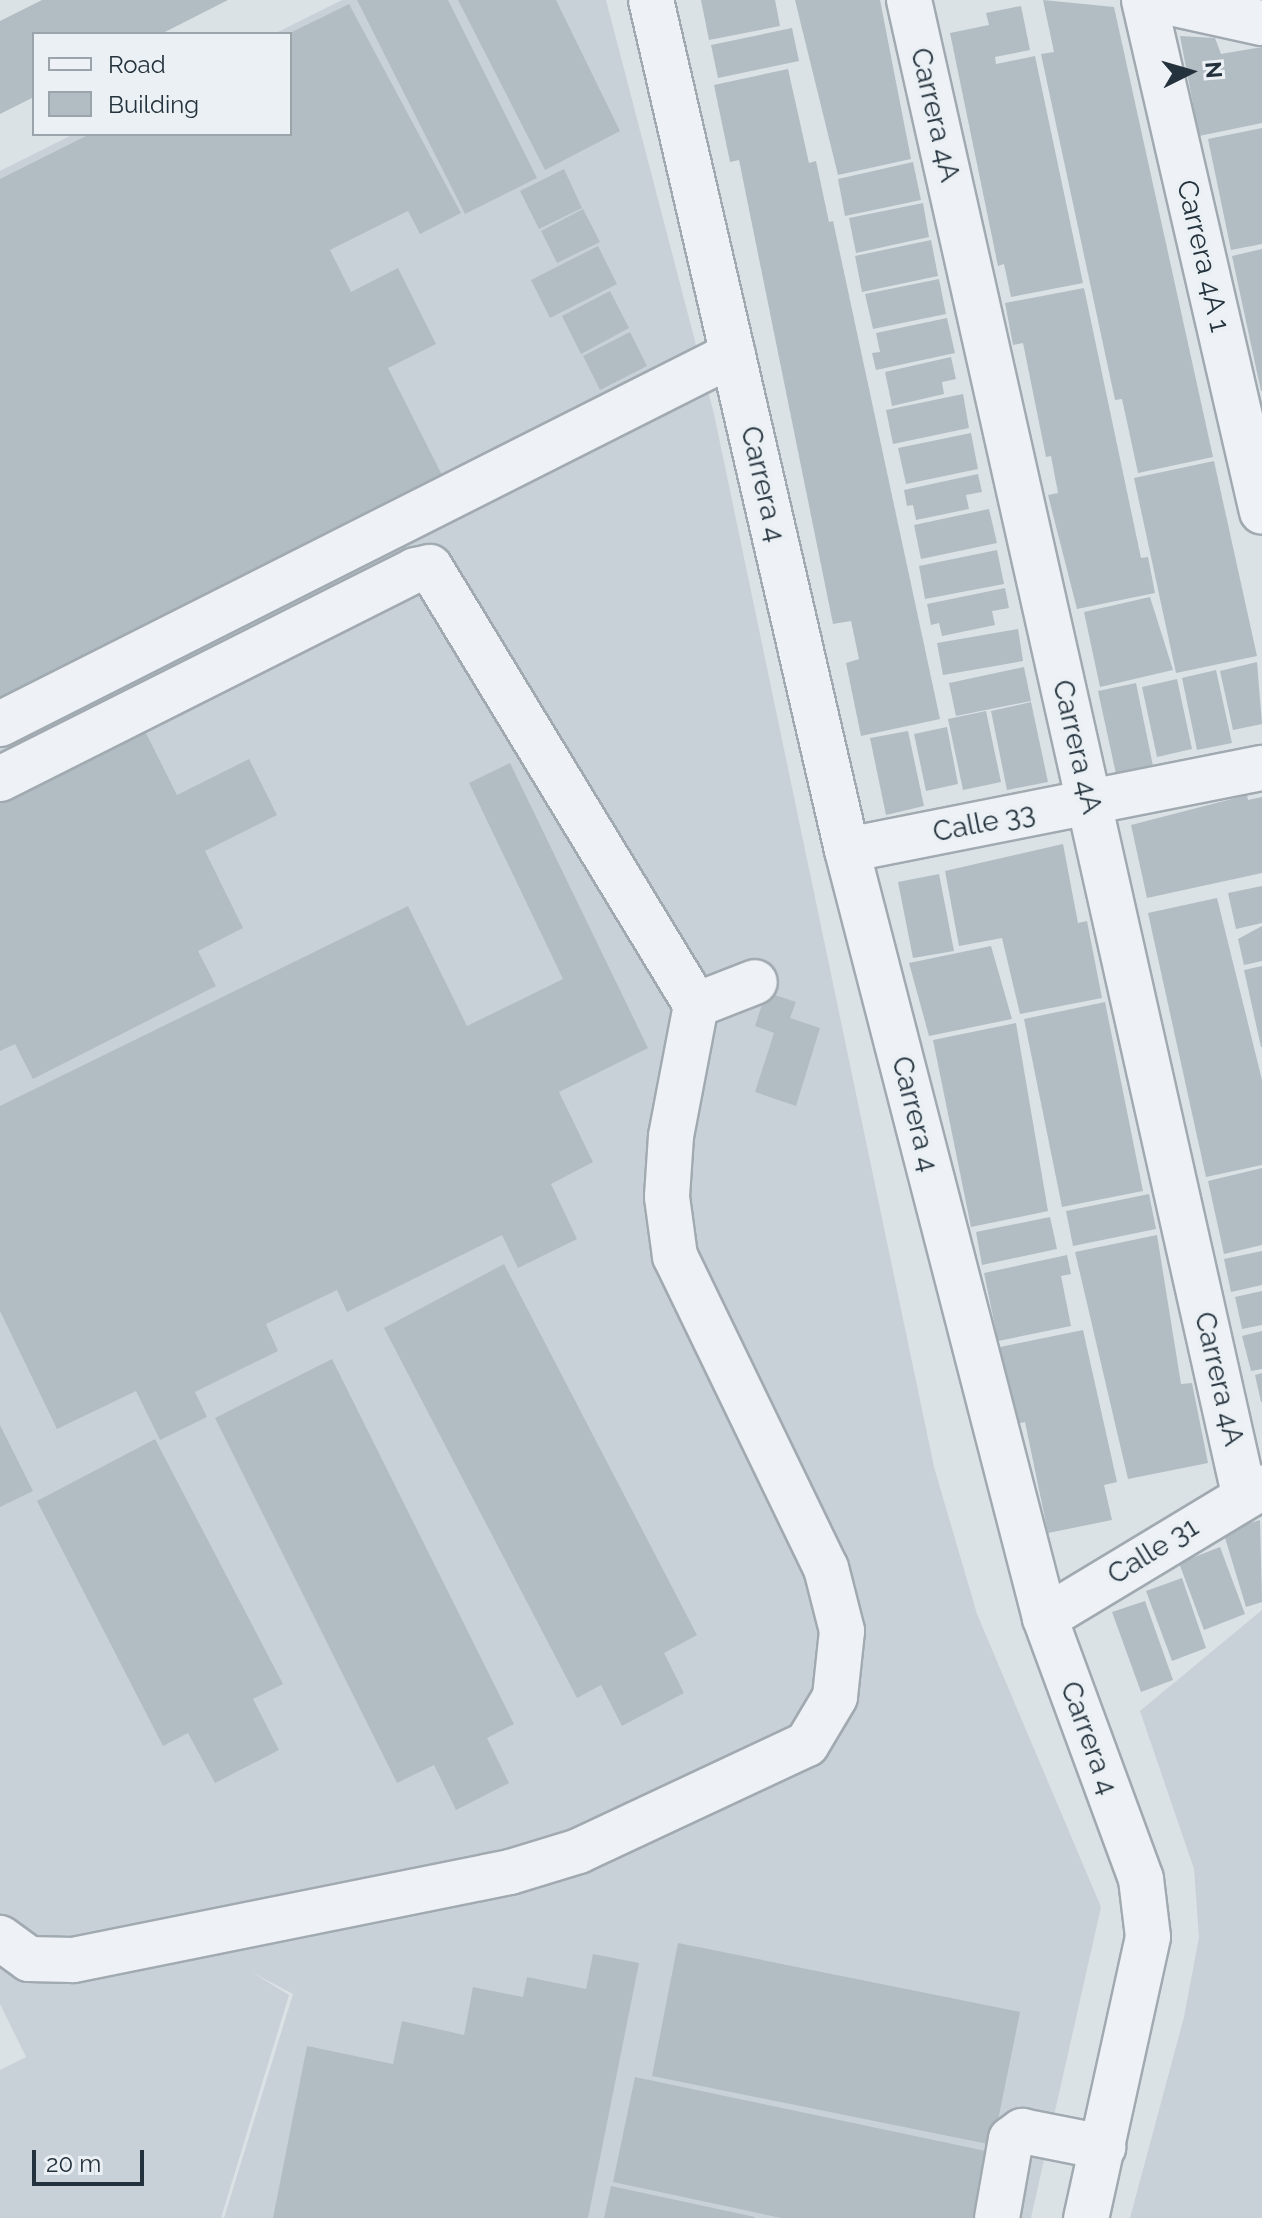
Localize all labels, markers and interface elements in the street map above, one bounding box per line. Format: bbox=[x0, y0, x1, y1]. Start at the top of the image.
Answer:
legend bbox=[32, 32, 292, 136]
north arrow bbox=[1150, 32, 1230, 112]
street label: Carrera 4A bbox=[903, 45, 967, 185]
text: Road bbox=[108, 50, 166, 79]
text: N bbox=[1200, 60, 1228, 79]
text: Building bbox=[108, 90, 199, 119]
street label: Carrera 4A 1 bbox=[1169, 176, 1237, 336]
street label: Carrera 4 bbox=[733, 423, 793, 545]
street label: Carrera 4A bbox=[1045, 677, 1109, 817]
street label: Calle 33 bbox=[930, 797, 1038, 849]
street label: Carrera 4 bbox=[884, 1053, 946, 1175]
street label: Carrera 4A bbox=[1187, 1309, 1251, 1449]
street label: Calle 31 bbox=[1102, 1510, 1204, 1592]
street label: Carrera 4 bbox=[1053, 1677, 1125, 1799]
scale bar bbox=[36, 2134, 148, 2184]
text: 20 m bbox=[46, 2149, 101, 2178]

